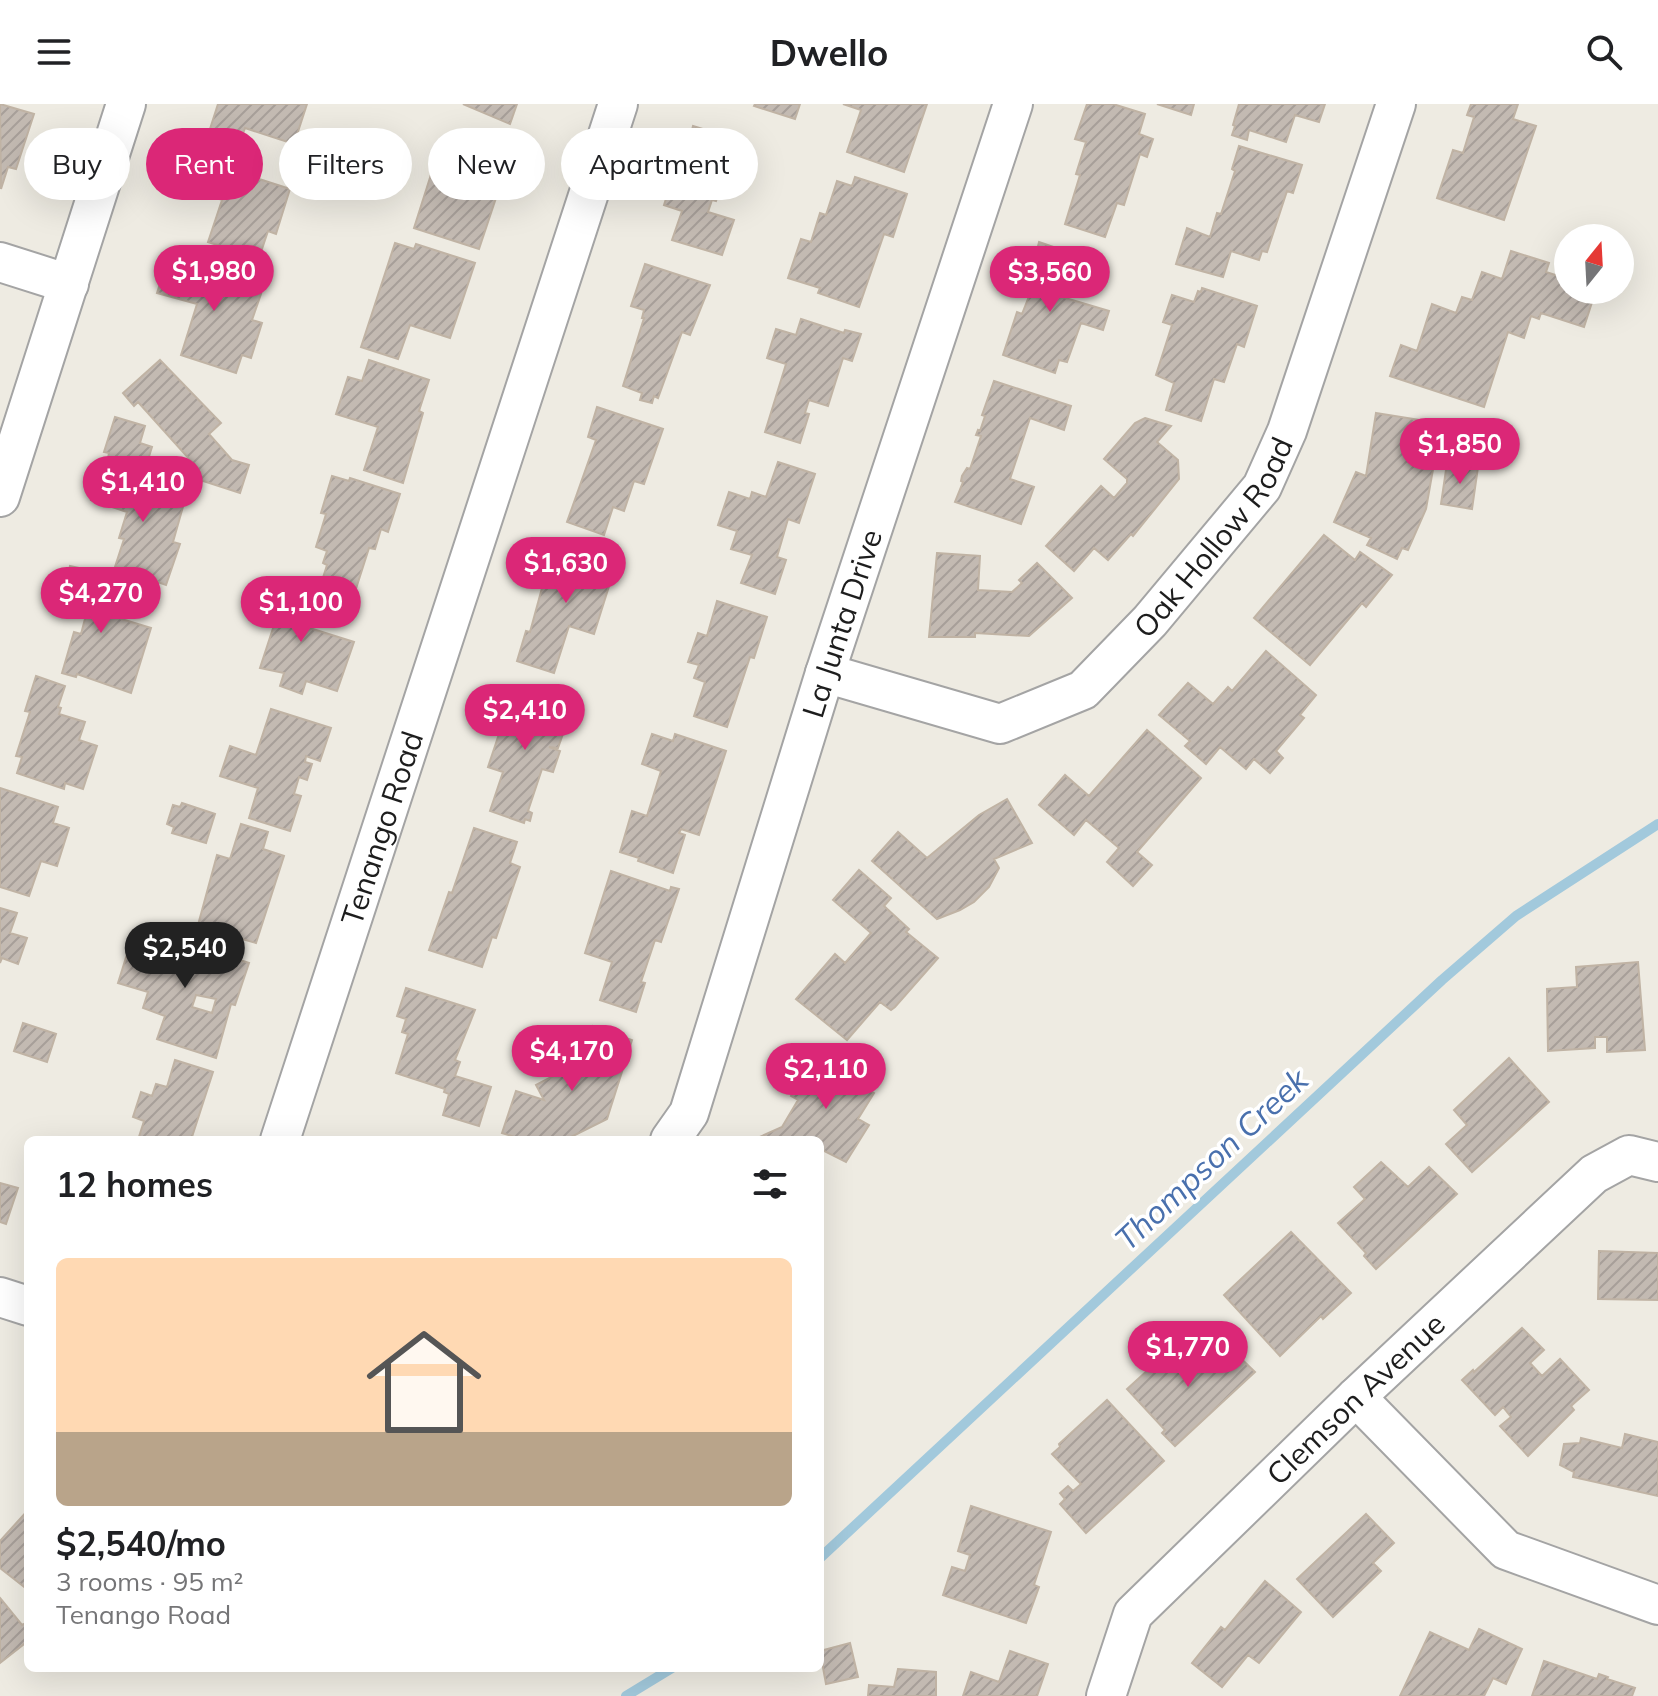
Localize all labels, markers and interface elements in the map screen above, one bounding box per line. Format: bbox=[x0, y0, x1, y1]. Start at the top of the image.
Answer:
icon: menu bbox=[32, 30, 76, 74]
text: Dwello bbox=[770, 30, 888, 75]
icon: search bbox=[1582, 30, 1626, 74]
chip: Buy bbox=[24, 128, 130, 200]
chip: Rent bbox=[146, 128, 263, 200]
chip: Filters bbox=[279, 128, 412, 200]
chip: New bbox=[428, 128, 545, 200]
chip: Apartment bbox=[561, 128, 758, 200]
north arrow bbox=[1554, 224, 1634, 304]
map controls bbox=[1554, 224, 1634, 304]
pin: $1,980 bbox=[149, 245, 279, 313]
pin: $3,560 bbox=[985, 246, 1115, 314]
text: $1,980 bbox=[172, 254, 256, 287]
text: $3,560 bbox=[1008, 255, 1092, 288]
pin: $1,850 bbox=[1395, 418, 1525, 486]
text: $1,850 bbox=[1418, 427, 1502, 460]
street label: Oak Hollow Road bbox=[1125, 431, 1301, 646]
pin: $1,410 bbox=[78, 456, 208, 524]
text: $1,410 bbox=[101, 465, 185, 498]
street label: La Junta Drive bbox=[793, 524, 890, 722]
pin: $1,630 bbox=[501, 537, 631, 605]
text: $1,630 bbox=[524, 546, 608, 579]
pin: $4,270 bbox=[36, 567, 166, 635]
text: $4,270 bbox=[59, 576, 143, 609]
pin: $1,100 bbox=[236, 576, 366, 644]
text: $1,100 bbox=[259, 585, 343, 618]
pin: $2,410 bbox=[460, 684, 590, 752]
text: $2,410 bbox=[483, 693, 567, 726]
street label: Tenango Road bbox=[332, 726, 431, 930]
pin: $2,540 bbox=[120, 922, 250, 990]
text: $2,540 bbox=[143, 931, 227, 964]
pin: $4,170 bbox=[507, 1025, 637, 1093]
text: $4,170 bbox=[530, 1034, 614, 1067]
pin: $2,110 bbox=[761, 1043, 891, 1111]
text: $2,110 bbox=[784, 1052, 868, 1085]
water label: Thompson Creek bbox=[1106, 1058, 1317, 1259]
icon: filters bbox=[748, 1162, 792, 1206]
text: 12 homes bbox=[56, 1163, 213, 1206]
street label: Clemson Avenue bbox=[1258, 1305, 1453, 1493]
icon: home bbox=[352, 1310, 496, 1454]
pin: $1,770 bbox=[1123, 1321, 1253, 1389]
text: $1,770 bbox=[1146, 1330, 1230, 1363]
text: $2,540/mo bbox=[56, 1522, 226, 1565]
text: 3 rooms · 95 m² bbox=[56, 1565, 243, 1598]
text: Tenango Road bbox=[56, 1598, 231, 1631]

